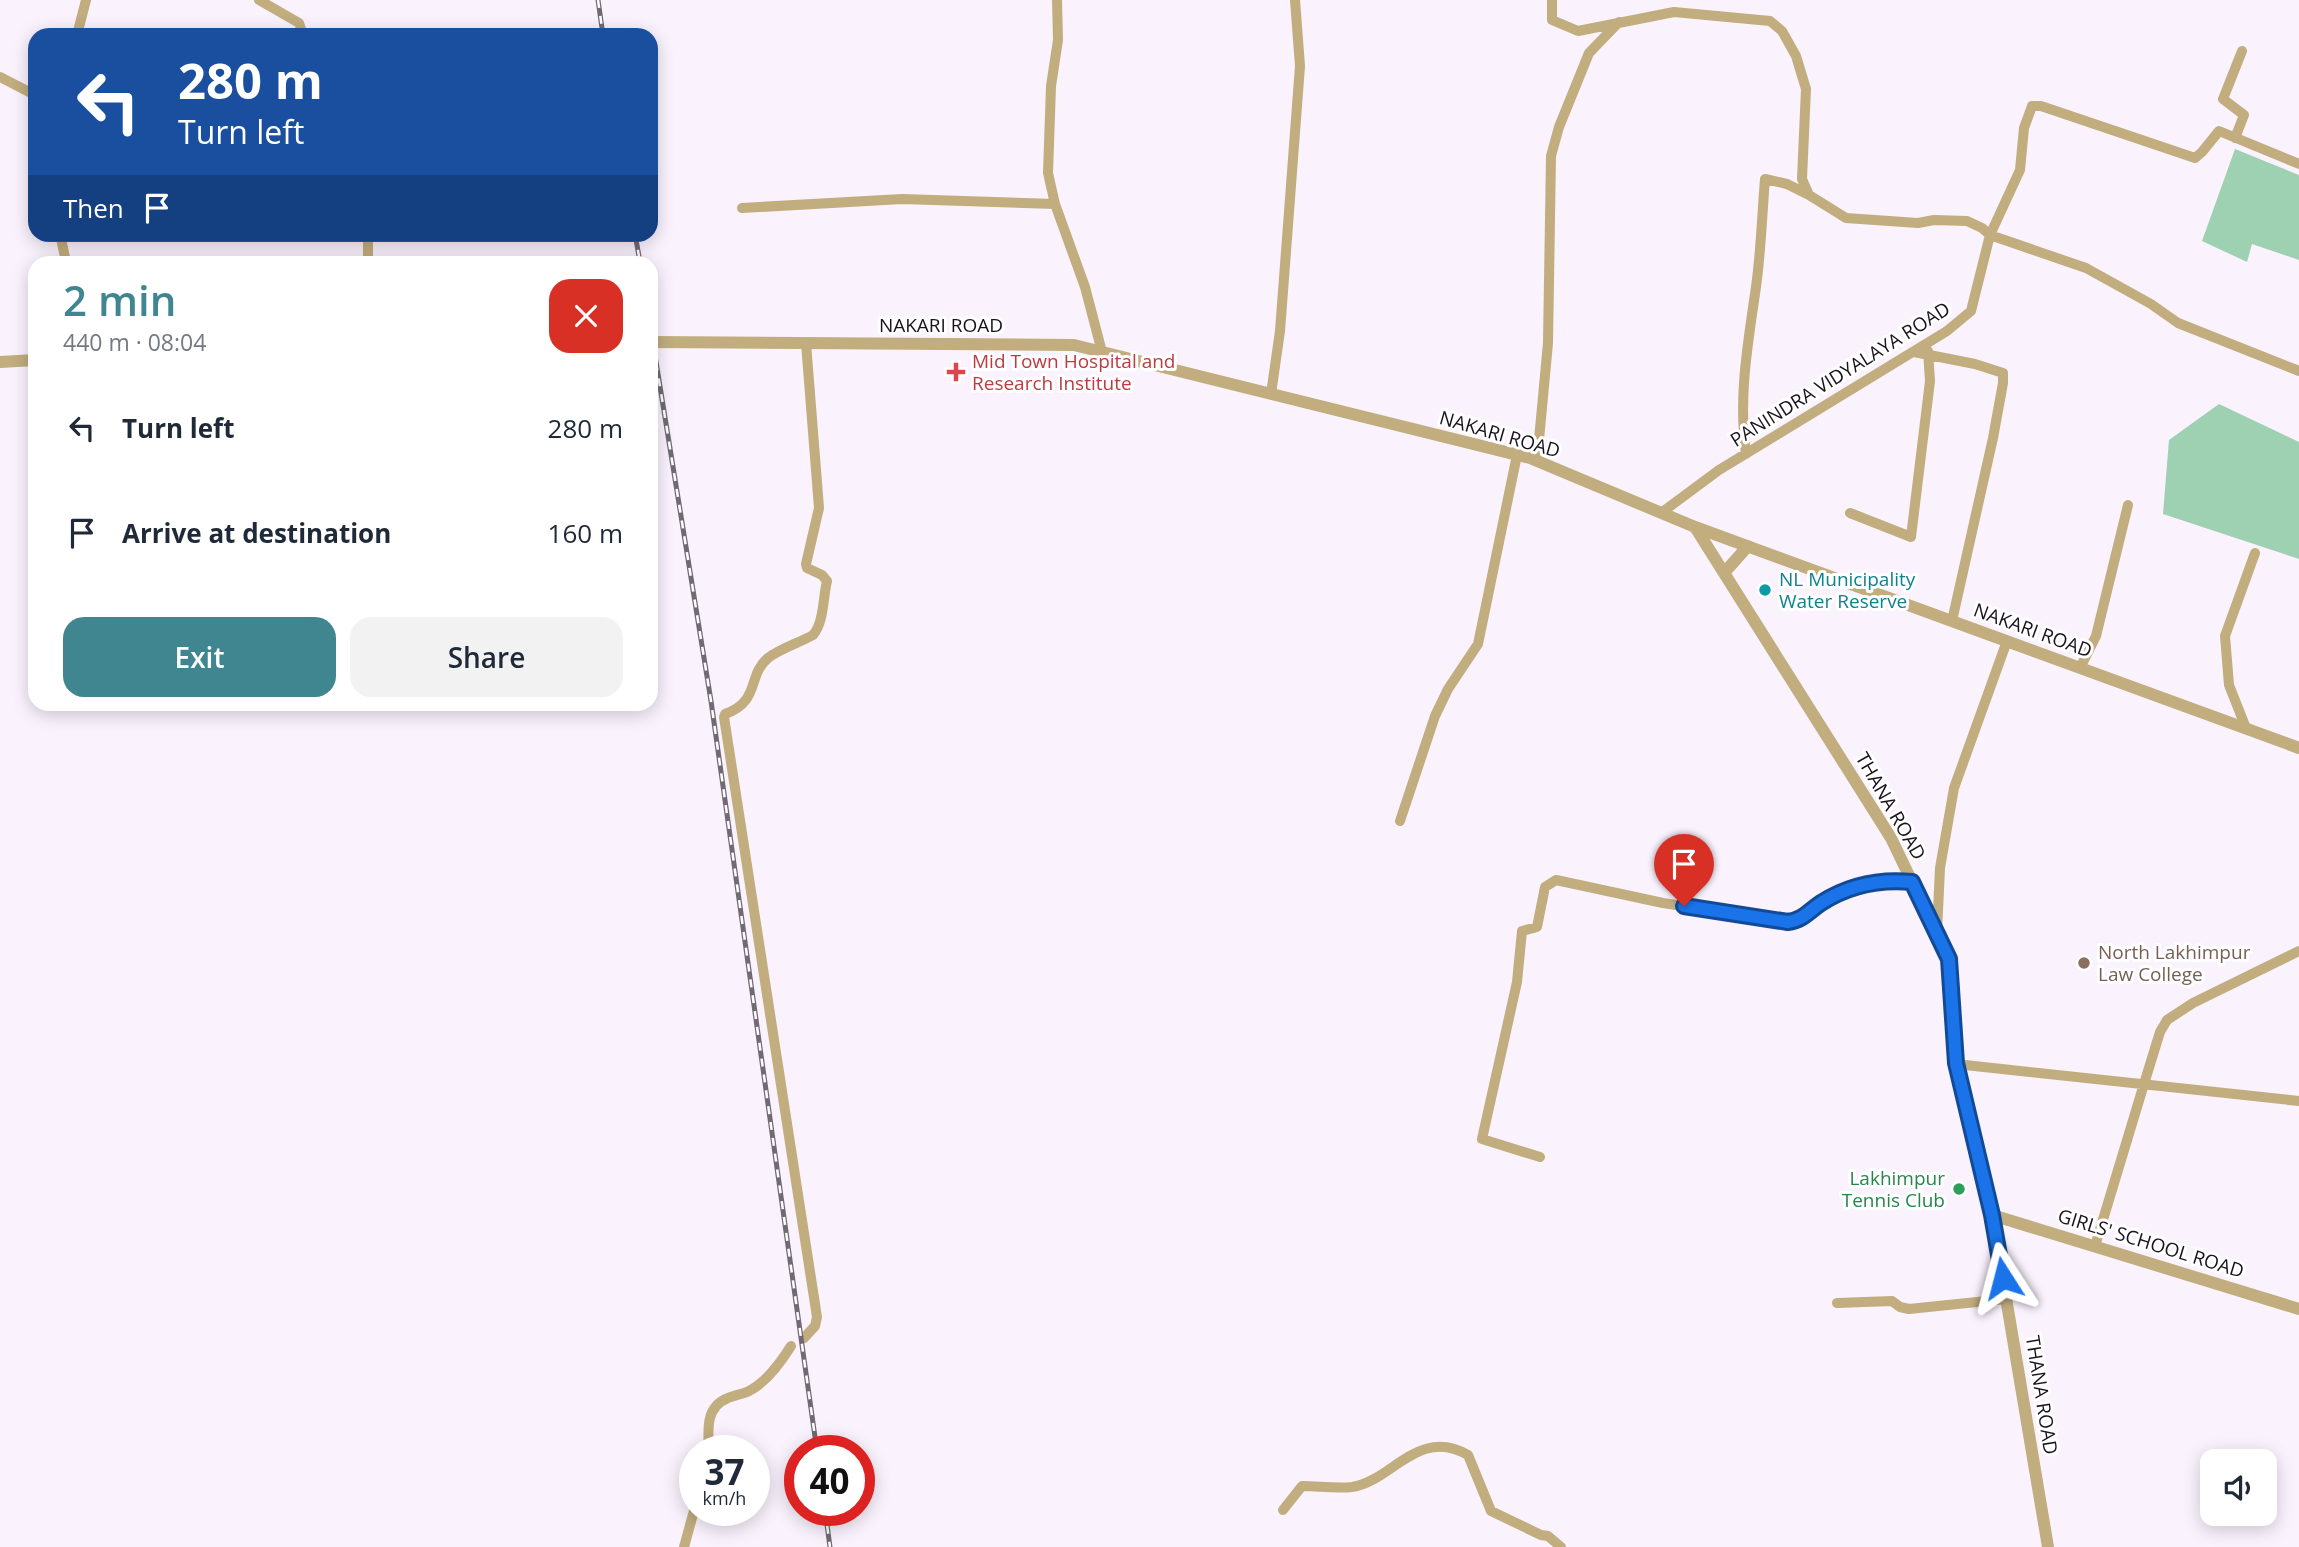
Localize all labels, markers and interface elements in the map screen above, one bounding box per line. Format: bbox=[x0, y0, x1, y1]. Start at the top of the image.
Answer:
text: 280 m bbox=[178, 47, 323, 113]
icon: left bbox=[63, 56, 154, 147]
text: Turn left bbox=[178, 110, 304, 153]
icon: arrive bbox=[138, 189, 176, 227]
text: Then bbox=[63, 190, 124, 226]
text: 2 min bbox=[63, 271, 176, 328]
button: close bbox=[549, 279, 623, 353]
street label: PANINDRA VIDYALAYA ROAD bbox=[1725, 295, 1955, 453]
street label: NAKARI ROAD bbox=[879, 312, 1003, 338]
text: 440 m · 08:04 bbox=[63, 326, 206, 358]
place label: Mid Town Hospital and Research Institute bbox=[972, 348, 1175, 396]
marker: Mid Town Hospital and Research Institute bbox=[946, 362, 966, 382]
street label: NAKARI ROAD bbox=[1437, 404, 1563, 464]
icon: left bbox=[63, 409, 101, 447]
text: Turn left bbox=[122, 410, 234, 446]
text: 280 m bbox=[548, 410, 623, 446]
icon: arrive bbox=[63, 514, 101, 552]
text: Arrive at destination bbox=[122, 515, 391, 551]
text: 160 m bbox=[548, 515, 623, 551]
place label: NL Municipality Water Reserve bbox=[1779, 566, 1916, 614]
marker: NL Municipality Water Reserve bbox=[1757, 582, 1773, 598]
street label: NAKARI ROAD bbox=[1970, 597, 2096, 663]
button: Exit bbox=[63, 617, 336, 697]
button: Share bbox=[350, 617, 623, 697]
street label: THANA ROAD bbox=[1850, 748, 1932, 864]
pin bbox=[1654, 834, 1714, 906]
icon: arrive bbox=[1665, 845, 1703, 883]
place label: North Lakhimpur Law College bbox=[2098, 939, 2251, 987]
marker: North Lakhimpur Law College bbox=[2076, 955, 2092, 971]
place label: Lakhimpur Tennis Club bbox=[1842, 1165, 1945, 1213]
marker: Lakhimpur Tennis Club bbox=[1951, 1181, 1967, 1197]
street label: GIRLS' SCHOOL ROAD bbox=[2055, 1202, 2247, 1284]
position arrow bbox=[1966, 1241, 2040, 1315]
street label: THANA ROAD bbox=[2020, 1334, 2064, 1456]
speed limit sign: 40 bbox=[784, 1435, 875, 1526]
text: 37 bbox=[704, 1448, 745, 1495]
map controls bbox=[2200, 1449, 2277, 1526]
button: sound bbox=[2200, 1449, 2277, 1526]
text: km/h bbox=[703, 1486, 746, 1510]

